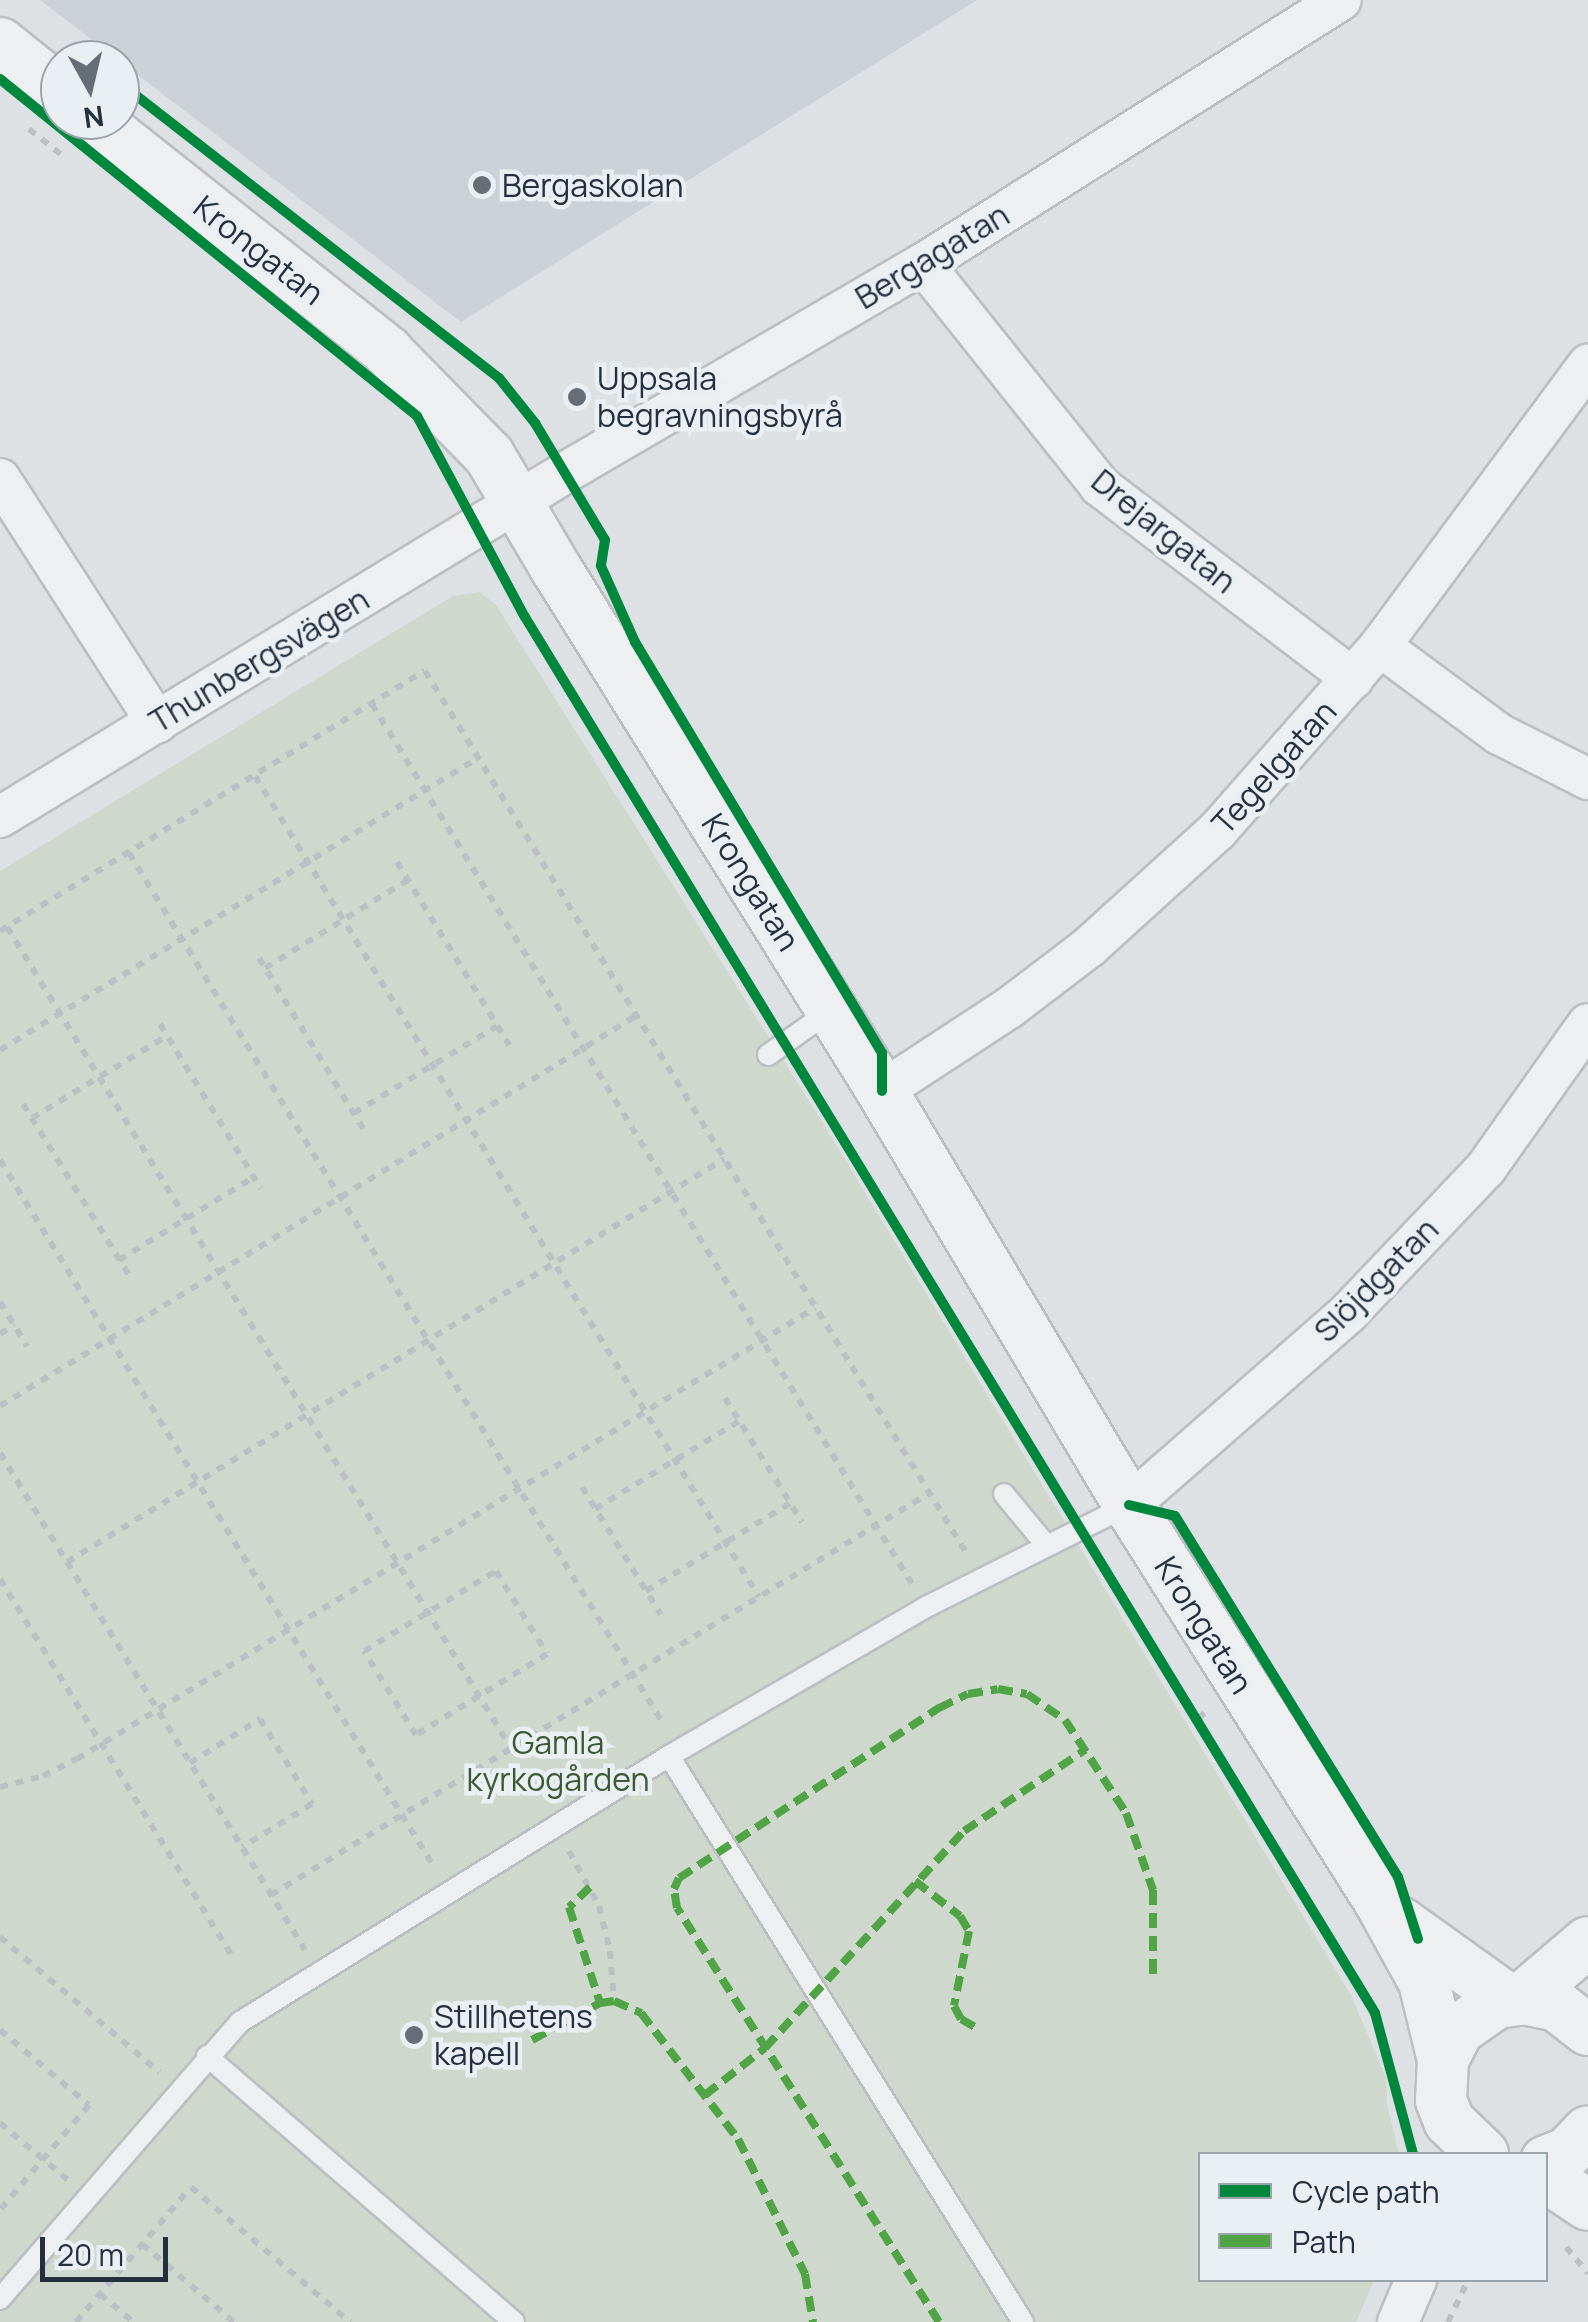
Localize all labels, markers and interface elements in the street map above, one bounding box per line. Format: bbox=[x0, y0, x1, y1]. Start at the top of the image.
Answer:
north arrow bbox=[40, 40, 140, 140]
text: N bbox=[81, 98, 107, 138]
place label: Bergaskolan bbox=[502, 166, 683, 204]
marker: Bergaskolan bbox=[471, 174, 493, 196]
street label: Krongatan bbox=[186, 187, 332, 313]
street label: Bergagatan bbox=[848, 195, 1016, 317]
place label: Uppsala begravningsbyrå bbox=[597, 360, 843, 435]
marker: Uppsala begravningsbyrå bbox=[566, 386, 588, 408]
street label: Drejargatan bbox=[1084, 461, 1244, 601]
street label: Thunbergsvägen bbox=[142, 579, 376, 741]
street label: Tegelgatan bbox=[1204, 692, 1344, 842]
street label: Krongatan bbox=[694, 806, 808, 958]
street label: Slöjdgatan bbox=[1306, 1210, 1446, 1350]
street label: Krongatan bbox=[1147, 1549, 1261, 1701]
park label: Gamla kyrkogården bbox=[467, 1724, 649, 1799]
place label: Stillhetens kapell bbox=[434, 1998, 593, 2073]
marker: Stillhetens kapell bbox=[403, 2024, 425, 2046]
legend bbox=[1198, 2152, 1548, 2282]
text: Cycle path bbox=[1292, 2171, 1440, 2212]
scale bar bbox=[45, 2217, 172, 2279]
text: Path bbox=[1292, 2221, 1356, 2262]
text: 20 m bbox=[57, 2234, 124, 2275]

